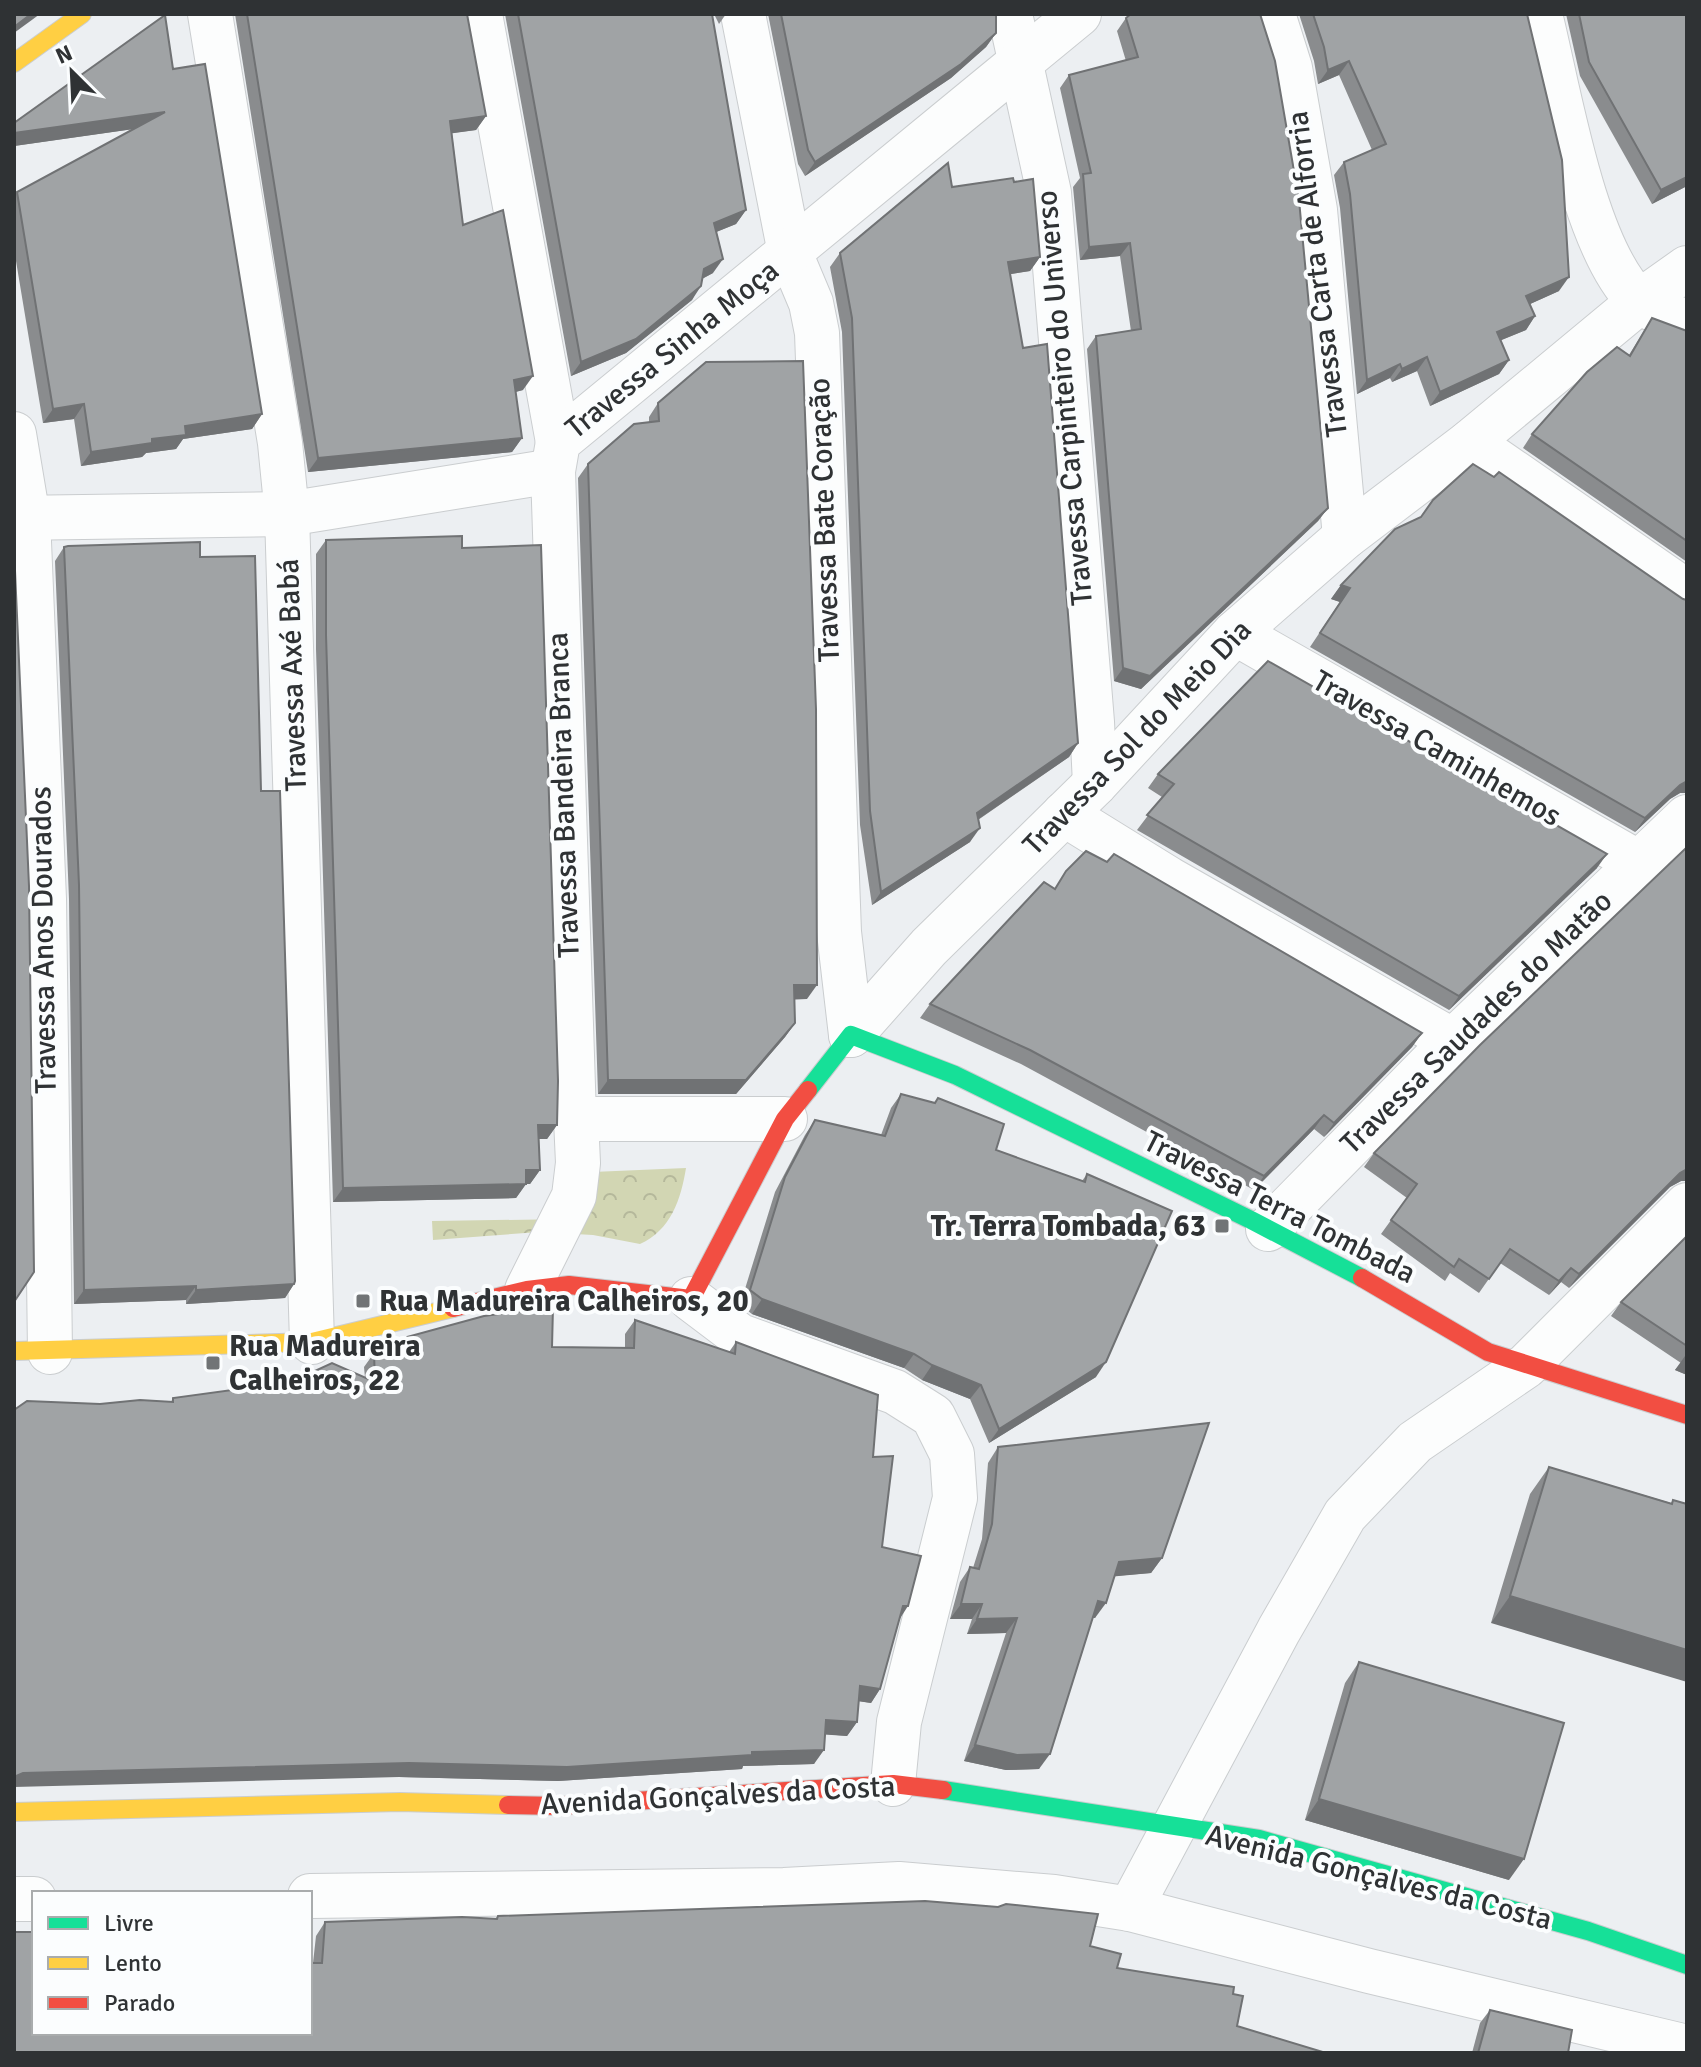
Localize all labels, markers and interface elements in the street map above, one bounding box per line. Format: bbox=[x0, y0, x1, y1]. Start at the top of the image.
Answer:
north arrow bbox=[32, 32, 112, 112]
text: N bbox=[52, 39, 77, 70]
street label: Travessa Carta de Alforria bbox=[1279, 109, 1356, 439]
street label: Travessa Carpinteiro do Universo bbox=[1028, 189, 1101, 607]
street label: Travessa Sinha Moça bbox=[558, 252, 786, 447]
street label: Travessa Bate Coração bbox=[801, 377, 848, 663]
street label: Travessa Axé Babá bbox=[270, 558, 315, 792]
street label: Travessa Sol do Meio Dia bbox=[1015, 612, 1259, 863]
street label: Travessa Bandeira Branca bbox=[539, 631, 588, 959]
street label: Travessa Caminhemos bbox=[1306, 662, 1568, 835]
street label: Travessa Anos Dourados bbox=[22, 786, 65, 1094]
street label: Travessa Saudades do Matão bbox=[1333, 883, 1620, 1162]
street label: Travessa Terra Tombada bbox=[1138, 1123, 1422, 1292]
place label: Tr. Terra Tombada, 63 bbox=[931, 1208, 1206, 1245]
marker: Tr. Terra Tombada, 63 bbox=[1213, 1217, 1231, 1235]
place label: Rua Madureira Calheiros, 20 bbox=[379, 1283, 749, 1320]
marker: Rua Madureira Calheiros, 20 bbox=[354, 1292, 372, 1310]
place label: Rua Madureira Calheiros, 22 bbox=[229, 1328, 421, 1399]
marker: Rua Madureira Calheiros, 22 bbox=[204, 1354, 222, 1372]
street label: Avenida Gonçalves da Costa bbox=[540, 1768, 897, 1823]
street label: Avenida Gonçalves da Costa bbox=[1202, 1817, 1556, 1938]
legend bbox=[32, 1891, 312, 2035]
text: Livre bbox=[104, 1908, 154, 1938]
text: Lento bbox=[104, 1948, 162, 1978]
text: Parado bbox=[104, 1988, 175, 2018]

